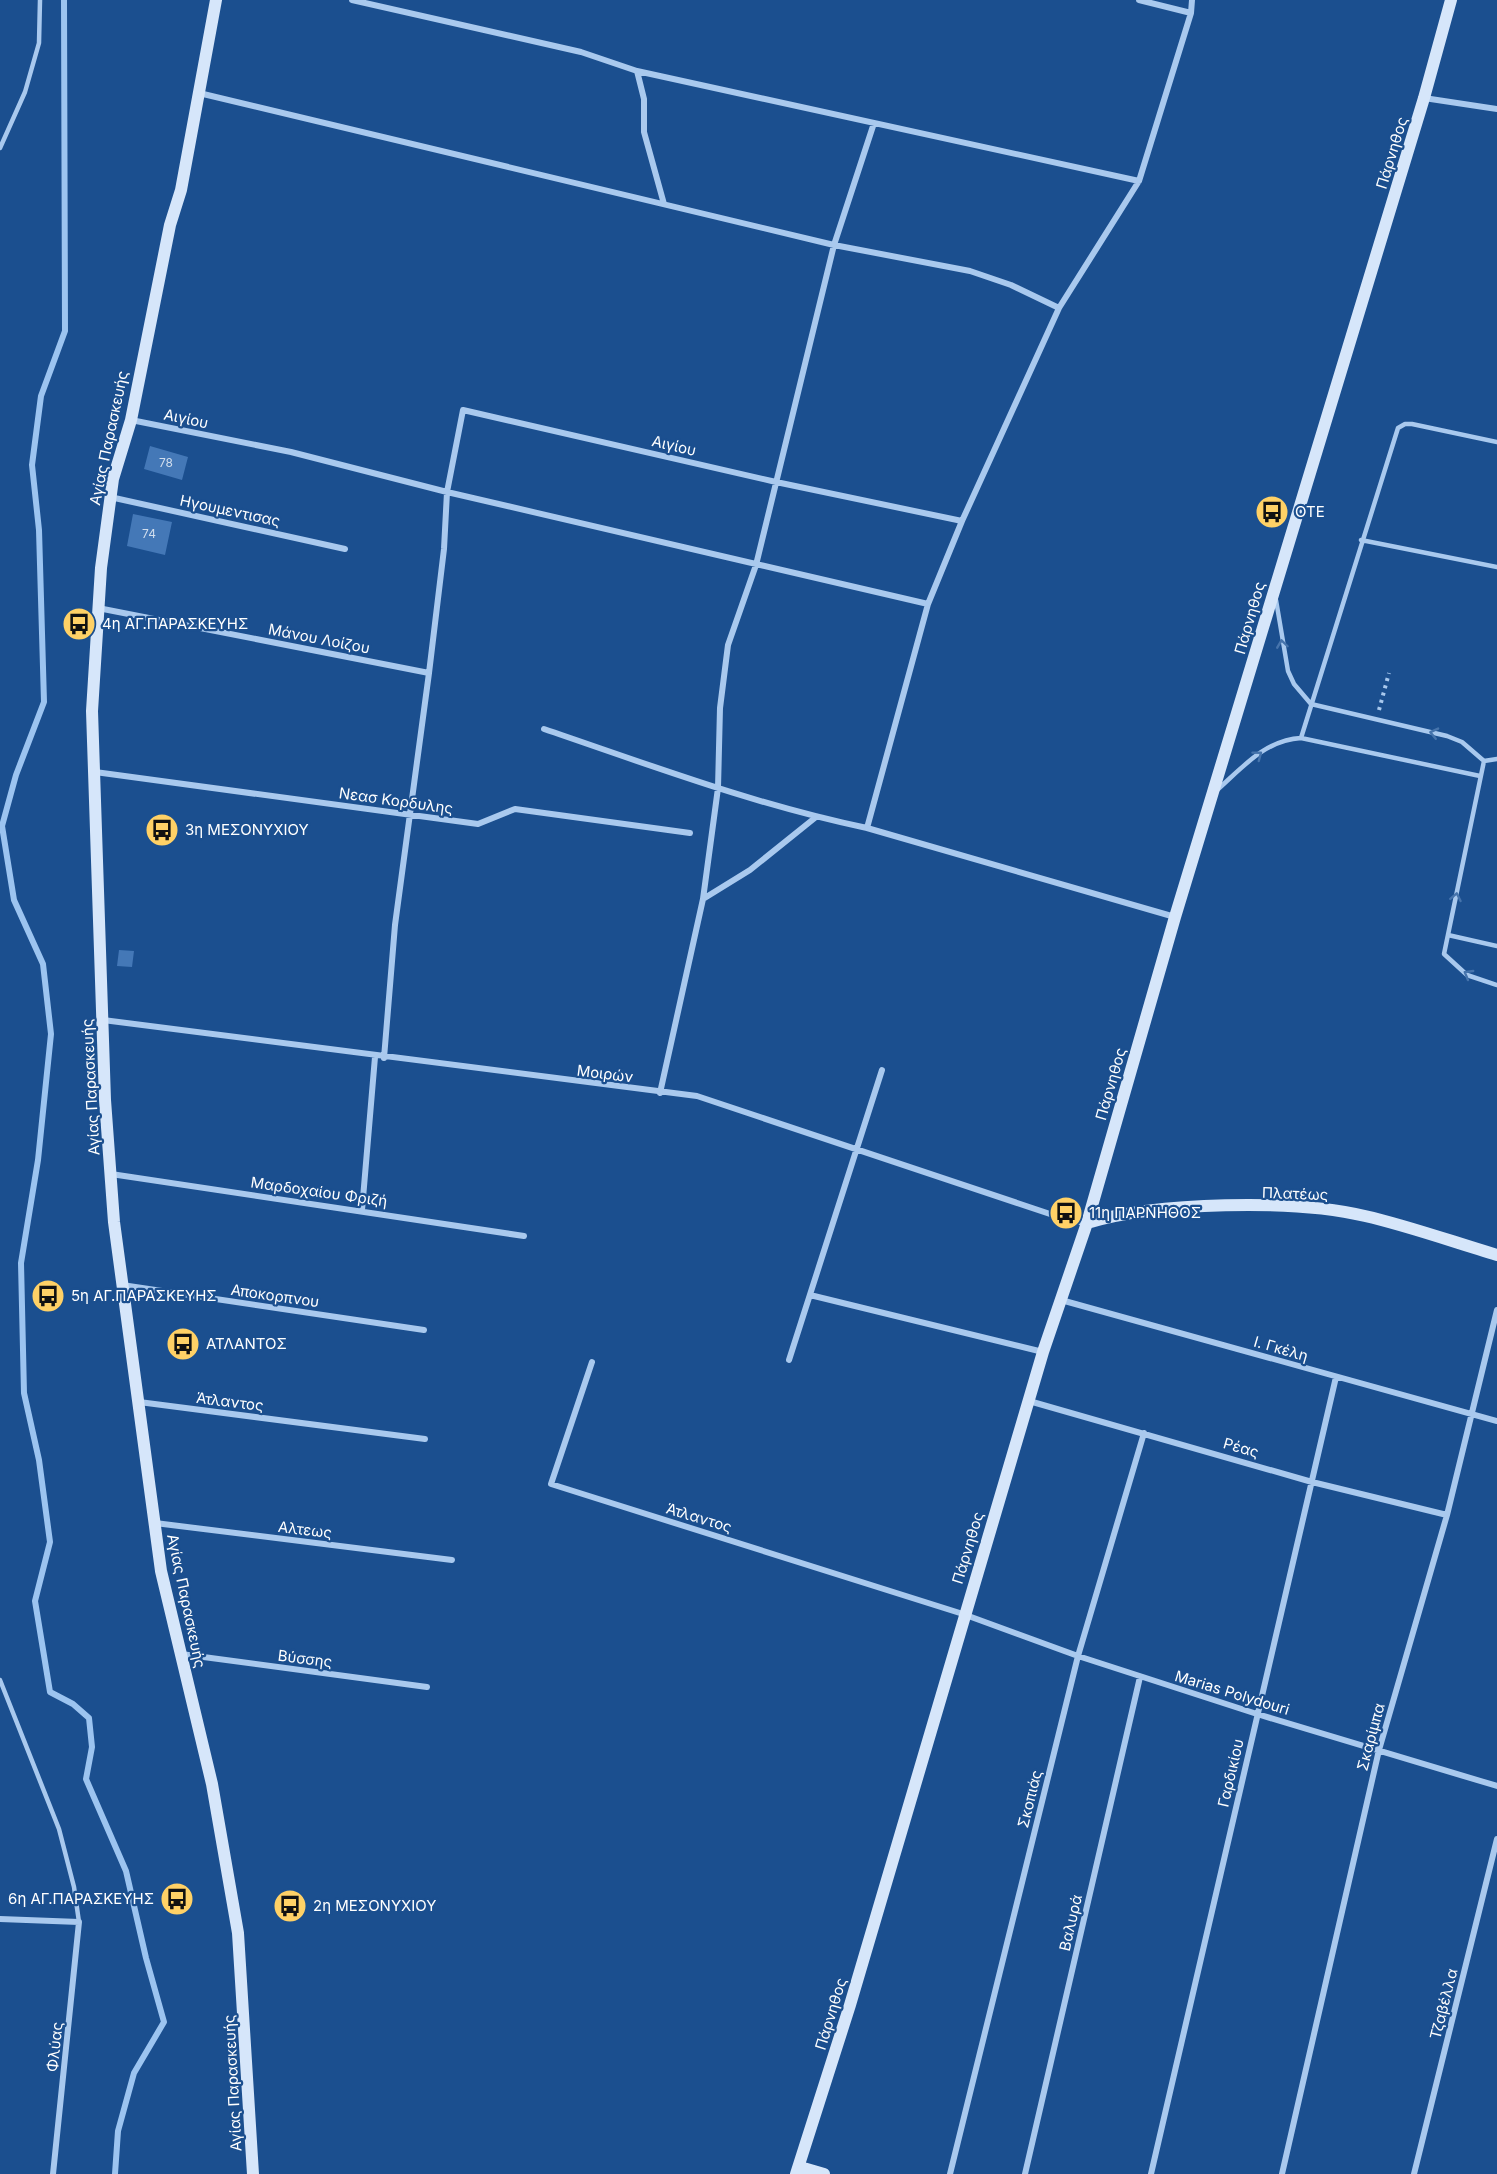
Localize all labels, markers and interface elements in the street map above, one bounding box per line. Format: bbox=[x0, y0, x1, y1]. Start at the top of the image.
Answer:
street label: Πάρνηθος bbox=[1372, 114, 1412, 191]
street label: Αγίας Παρασκευής bbox=[85, 369, 132, 507]
street label: Αιγίου bbox=[162, 405, 210, 432]
street label: Αιγίου bbox=[650, 431, 698, 460]
house number: 78 bbox=[159, 455, 173, 470]
street label: Ηγουμεντισας bbox=[178, 491, 282, 530]
bus stop icon: ΟΤΕ bbox=[1254, 494, 1290, 530]
place label: ΟΤΕ bbox=[1295, 502, 1325, 521]
house number: 74 bbox=[142, 526, 156, 541]
street label: Πάρνηθος bbox=[1230, 579, 1269, 656]
bus stop icon: 4η ΑΓ.ΠΑΡΑΣΚΕΥΗΣ bbox=[61, 606, 97, 642]
place label: 4η ΑΓ.ΠΑΡΑΣΚΕΥΗΣ bbox=[102, 614, 248, 633]
street label: Μάνου Λοίζου bbox=[267, 619, 372, 658]
one-way arrow bbox=[1276, 639, 1288, 648]
one-way arrow bbox=[1429, 728, 1439, 741]
one-way arrow bbox=[1252, 751, 1263, 762]
street label: Νεασ Κορδυλης bbox=[338, 783, 454, 818]
bus stop icon: 3η ΜΕΣΟΝΥΧΙΟΥ bbox=[144, 812, 180, 848]
place label: 3η ΜΕΣΟΝΥΧΙΟΥ bbox=[185, 820, 309, 839]
one-way arrow bbox=[1449, 892, 1462, 902]
one-way arrow bbox=[1464, 970, 1474, 981]
street label: Αγίας Παρασκευής bbox=[77, 1018, 104, 1156]
street label: Πάρνηθος bbox=[1091, 1045, 1130, 1122]
street label: Μοιρών bbox=[576, 1061, 635, 1086]
street label: Μαρδοχαίου Φριζή bbox=[249, 1173, 389, 1211]
street label: Πλατέως bbox=[1262, 1183, 1329, 1204]
bus stop icon: 11η ΠΑΡΝΗΘΟΣ bbox=[1048, 1195, 1084, 1231]
place label: 11η ΠΑΡΝΗΘΟΣ bbox=[1089, 1203, 1201, 1222]
bus stop icon: 5η ΑΓ.ΠΑΡΑΣΚΕΥΗΣ bbox=[30, 1278, 66, 1314]
street label: Αποκορπνου bbox=[230, 1280, 320, 1311]
place label: 5η ΑΓ.ΠΑΡΑΣΚΕΥΗΣ bbox=[71, 1286, 217, 1305]
bus stop icon: ΑΤΛΑΝΤΟΣ bbox=[165, 1326, 201, 1362]
street label: Ι. Γκέλη bbox=[1252, 1332, 1311, 1365]
place label: ΑΤΛΑΝΤΟΣ bbox=[206, 1334, 287, 1353]
street label: Άτλαντος bbox=[195, 1388, 265, 1415]
street label: Ρέας bbox=[1221, 1433, 1261, 1462]
street label: Άτλαντος bbox=[664, 1499, 734, 1537]
street label: Πάρνηθος bbox=[948, 1509, 988, 1586]
street label: Αλτεως bbox=[277, 1517, 333, 1542]
street label: Αγίας Παρασκευής bbox=[163, 1532, 210, 1670]
street label: Βύσσης bbox=[277, 1646, 333, 1671]
street label: Marias Polydouri bbox=[1172, 1666, 1292, 1719]
street label: Σκαρίμπα bbox=[1352, 1701, 1389, 1773]
street label: Γαρδικίου bbox=[1213, 1737, 1248, 1809]
street label: Σκοπιάς bbox=[1013, 1768, 1046, 1830]
bus stop icon: 6η ΑΓ.ΠΑΡΑΣΚΕΥΗΣ bbox=[159, 1881, 195, 1917]
bus stop icon: 2η ΜΕΣΟΝΥΧΙΟΥ bbox=[272, 1888, 308, 1924]
place label: 6η ΑΓ.ΠΑΡΑΣΚΕΥΗΣ bbox=[8, 1889, 154, 1908]
street label: Βαλυρά bbox=[1055, 1893, 1086, 1953]
place label: 2η ΜΕΣΟΝΥΧΙΟΥ bbox=[313, 1896, 437, 1915]
street label: Τζαβέλλα bbox=[1426, 1966, 1461, 2041]
street label: Πάρνηθος bbox=[811, 1975, 851, 2052]
street label: Αγίας Παρασκευής bbox=[219, 2014, 246, 2152]
street label: Φλύας bbox=[42, 2021, 67, 2073]

